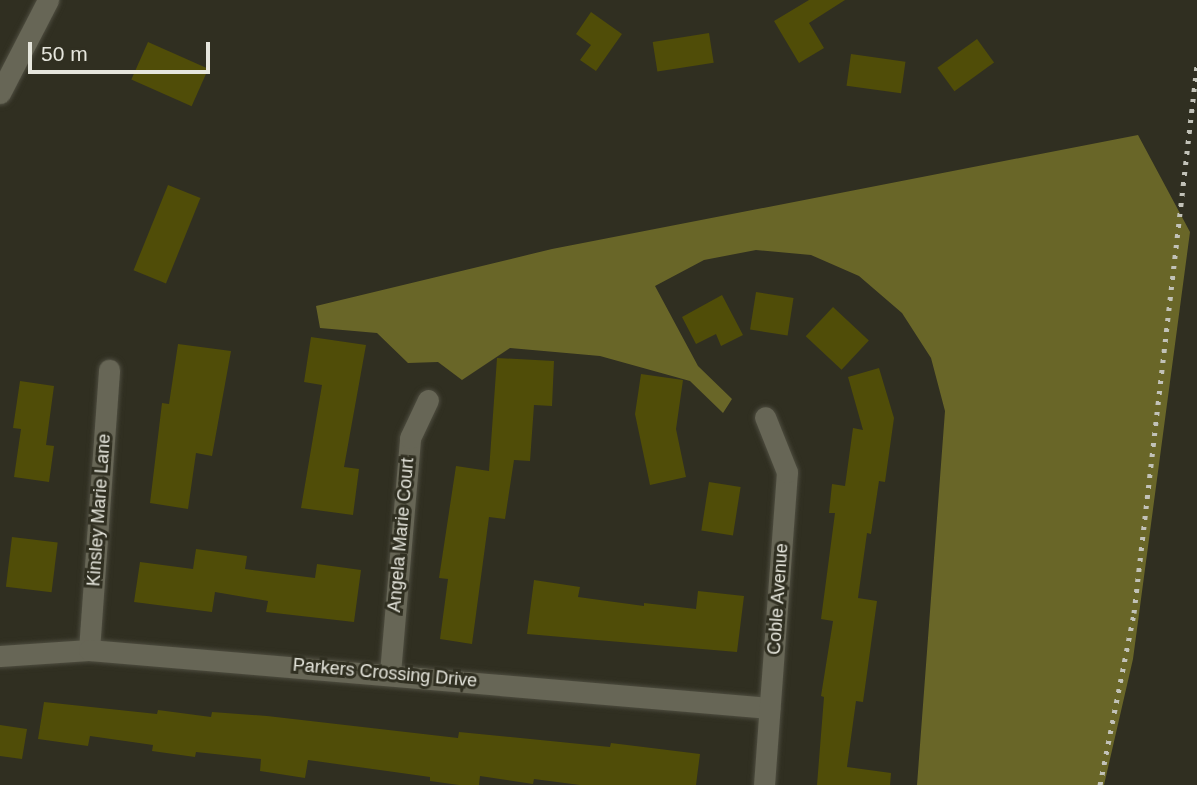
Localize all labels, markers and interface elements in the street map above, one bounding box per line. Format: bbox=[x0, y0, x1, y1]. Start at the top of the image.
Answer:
scale bar bbox=[32, 28, 214, 72]
text: 50 m bbox=[41, 42, 88, 65]
street label: Kinsley Marie Lane bbox=[83, 433, 115, 587]
street label: Angela Marie Court bbox=[383, 457, 419, 613]
street label: Coble Avenue bbox=[763, 542, 793, 656]
street label: Parkers Crossing Drive bbox=[292, 654, 478, 692]

